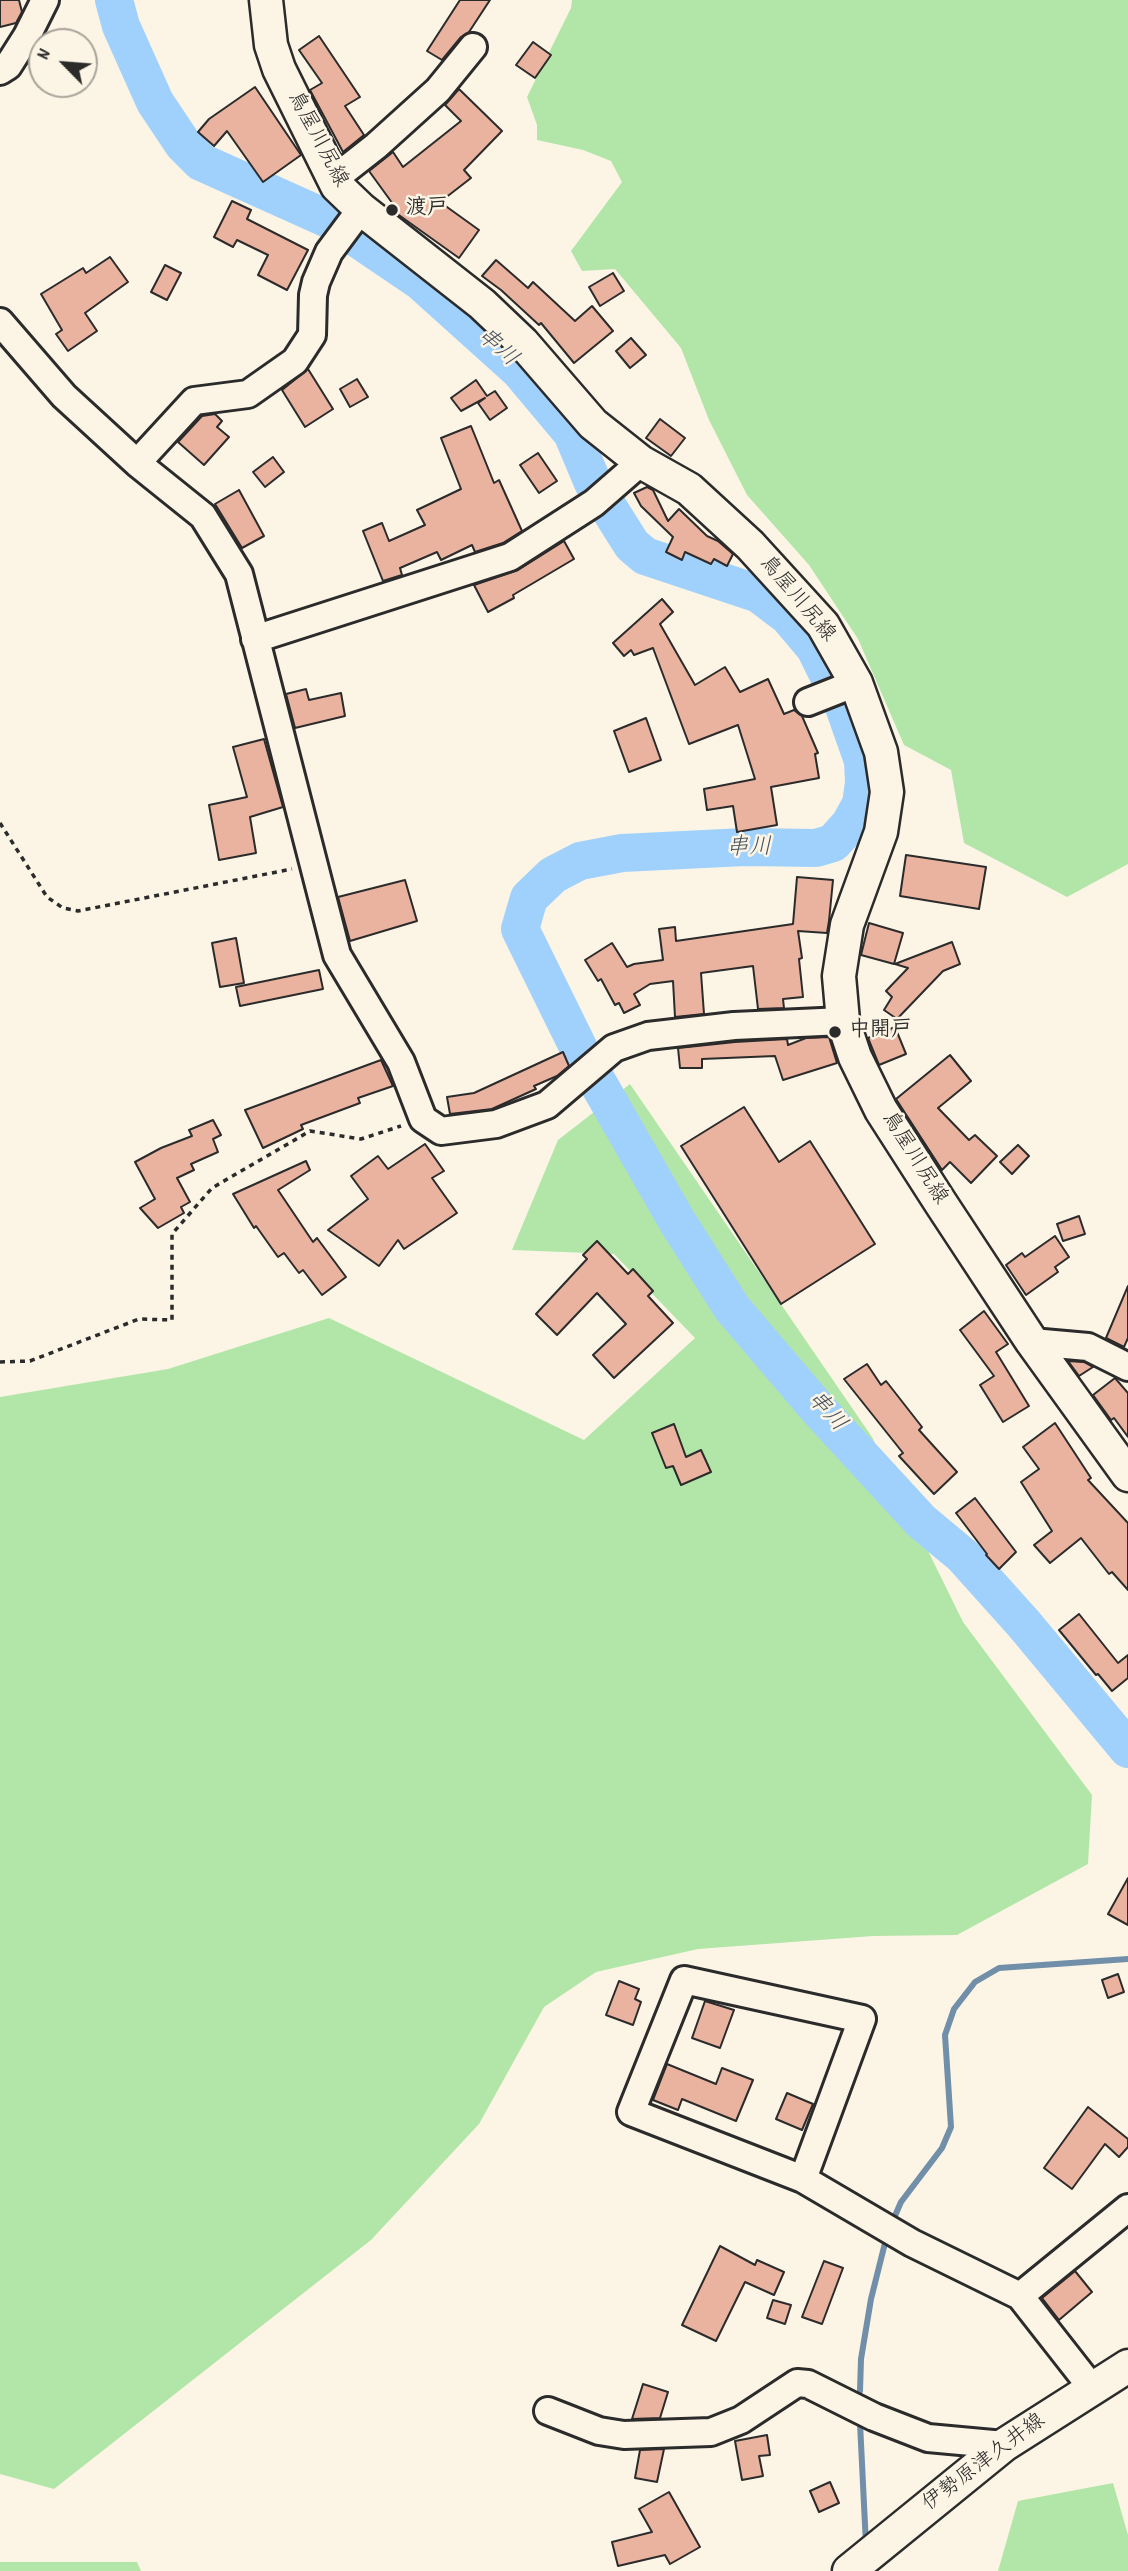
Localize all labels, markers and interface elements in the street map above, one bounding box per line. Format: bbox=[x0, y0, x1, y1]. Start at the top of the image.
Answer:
north arrow bbox=[28, 28, 98, 98]
text: N bbox=[31, 45, 60, 65]
street label: 鳥屋川尻線 bbox=[280, 88, 352, 192]
place label: 渡戸 bbox=[406, 197, 448, 223]
marker: 渡戸 bbox=[384, 202, 400, 218]
water label: 串川 bbox=[470, 323, 522, 375]
street label: 鳥屋川尻線 bbox=[753, 552, 839, 648]
water label: 串川 bbox=[726, 836, 772, 864]
place label: 中開戸 bbox=[849, 1019, 912, 1045]
marker: 中開戸 bbox=[827, 1024, 843, 1040]
street label: 鳥屋川尻線 bbox=[874, 1108, 952, 1210]
water label: 串川 bbox=[799, 1387, 851, 1439]
street label: 伊勢原津久井線 bbox=[919, 2410, 1051, 2518]

